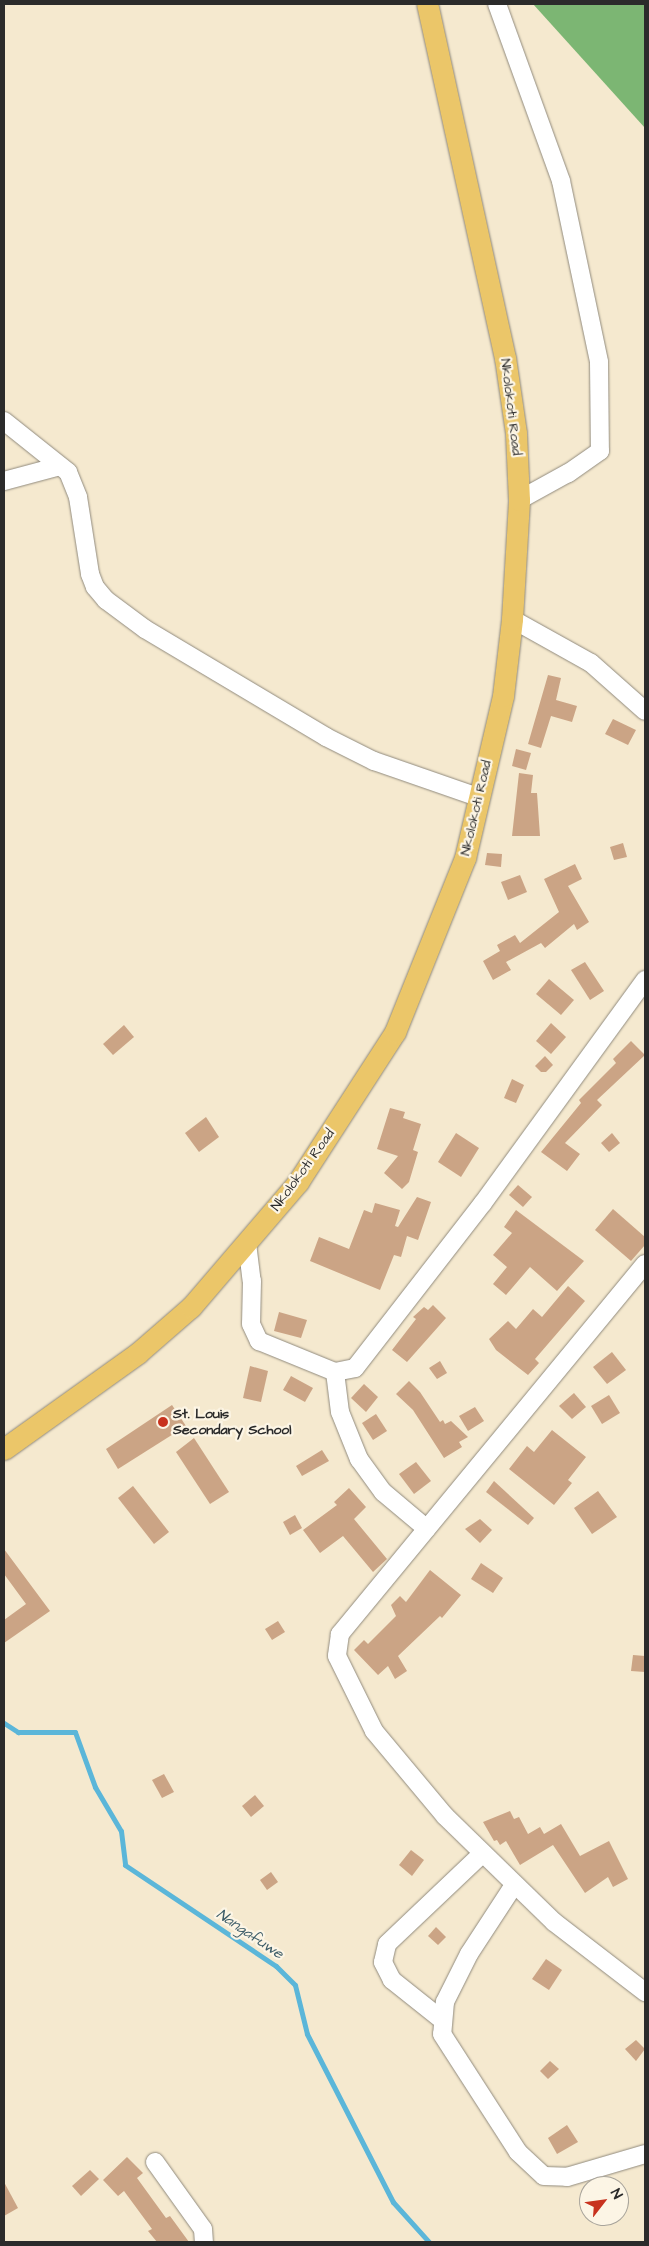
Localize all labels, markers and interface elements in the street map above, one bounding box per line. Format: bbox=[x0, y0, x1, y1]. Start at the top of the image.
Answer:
street label: Nkolokoti Road bbox=[497, 358, 525, 456]
street label: Nkolokoti Road bbox=[457, 759, 495, 857]
street label: Nkolokoti Road bbox=[268, 1126, 338, 1214]
place label: St. Louis Secondary School bbox=[173, 1406, 291, 1438]
marker: St. Louis Secondary School bbox=[157, 1416, 169, 1428]
water label: Nangafuwe bbox=[213, 1905, 287, 1963]
north arrow bbox=[579, 2176, 629, 2226]
text: N bbox=[605, 2185, 627, 2203]

